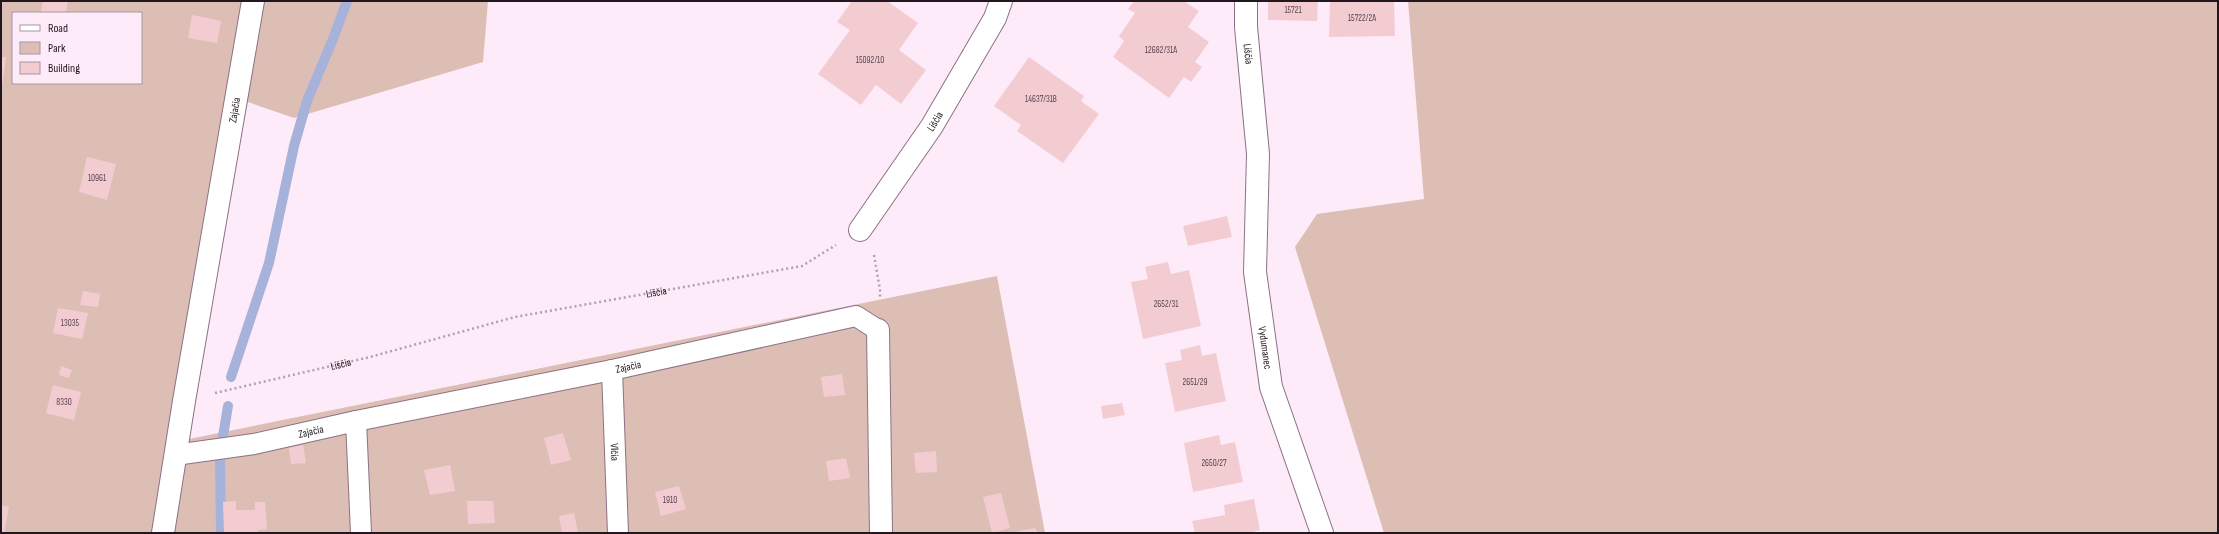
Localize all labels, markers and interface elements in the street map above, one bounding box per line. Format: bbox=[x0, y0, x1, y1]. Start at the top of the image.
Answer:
house number: 15721 bbox=[1284, 5, 1302, 16]
legend bbox=[12, 12, 142, 84]
house number: 15722/2A bbox=[1348, 13, 1376, 24]
text: Road bbox=[48, 21, 68, 36]
text: Park bbox=[48, 41, 66, 56]
street label: Líščia bbox=[1241, 43, 1256, 65]
house number: 12682/31A bbox=[1145, 45, 1177, 56]
house number: 15092/10 bbox=[856, 55, 884, 66]
text: Building bbox=[48, 61, 80, 76]
house number: 14637/31B bbox=[1025, 94, 1057, 105]
street label: Zajačia bbox=[226, 96, 243, 124]
street label: Líščia bbox=[924, 109, 946, 134]
house number: 10961 bbox=[88, 173, 107, 184]
street label: Líščia bbox=[645, 284, 668, 300]
house number: 2652/31 bbox=[1154, 299, 1179, 310]
house number: 13035 bbox=[61, 318, 80, 329]
street label: Vydumanec bbox=[1256, 325, 1275, 370]
street label: Líščia bbox=[329, 355, 352, 372]
street label: Zajačia bbox=[614, 357, 642, 376]
house number: 2651/29 bbox=[1183, 377, 1207, 388]
house number: 8330 bbox=[56, 397, 72, 408]
street label: Zajačia bbox=[297, 422, 325, 440]
street label: Vlčia bbox=[608, 443, 622, 461]
house number: 2650/27 bbox=[1201, 458, 1227, 469]
house number: 1910 bbox=[663, 495, 677, 506]

